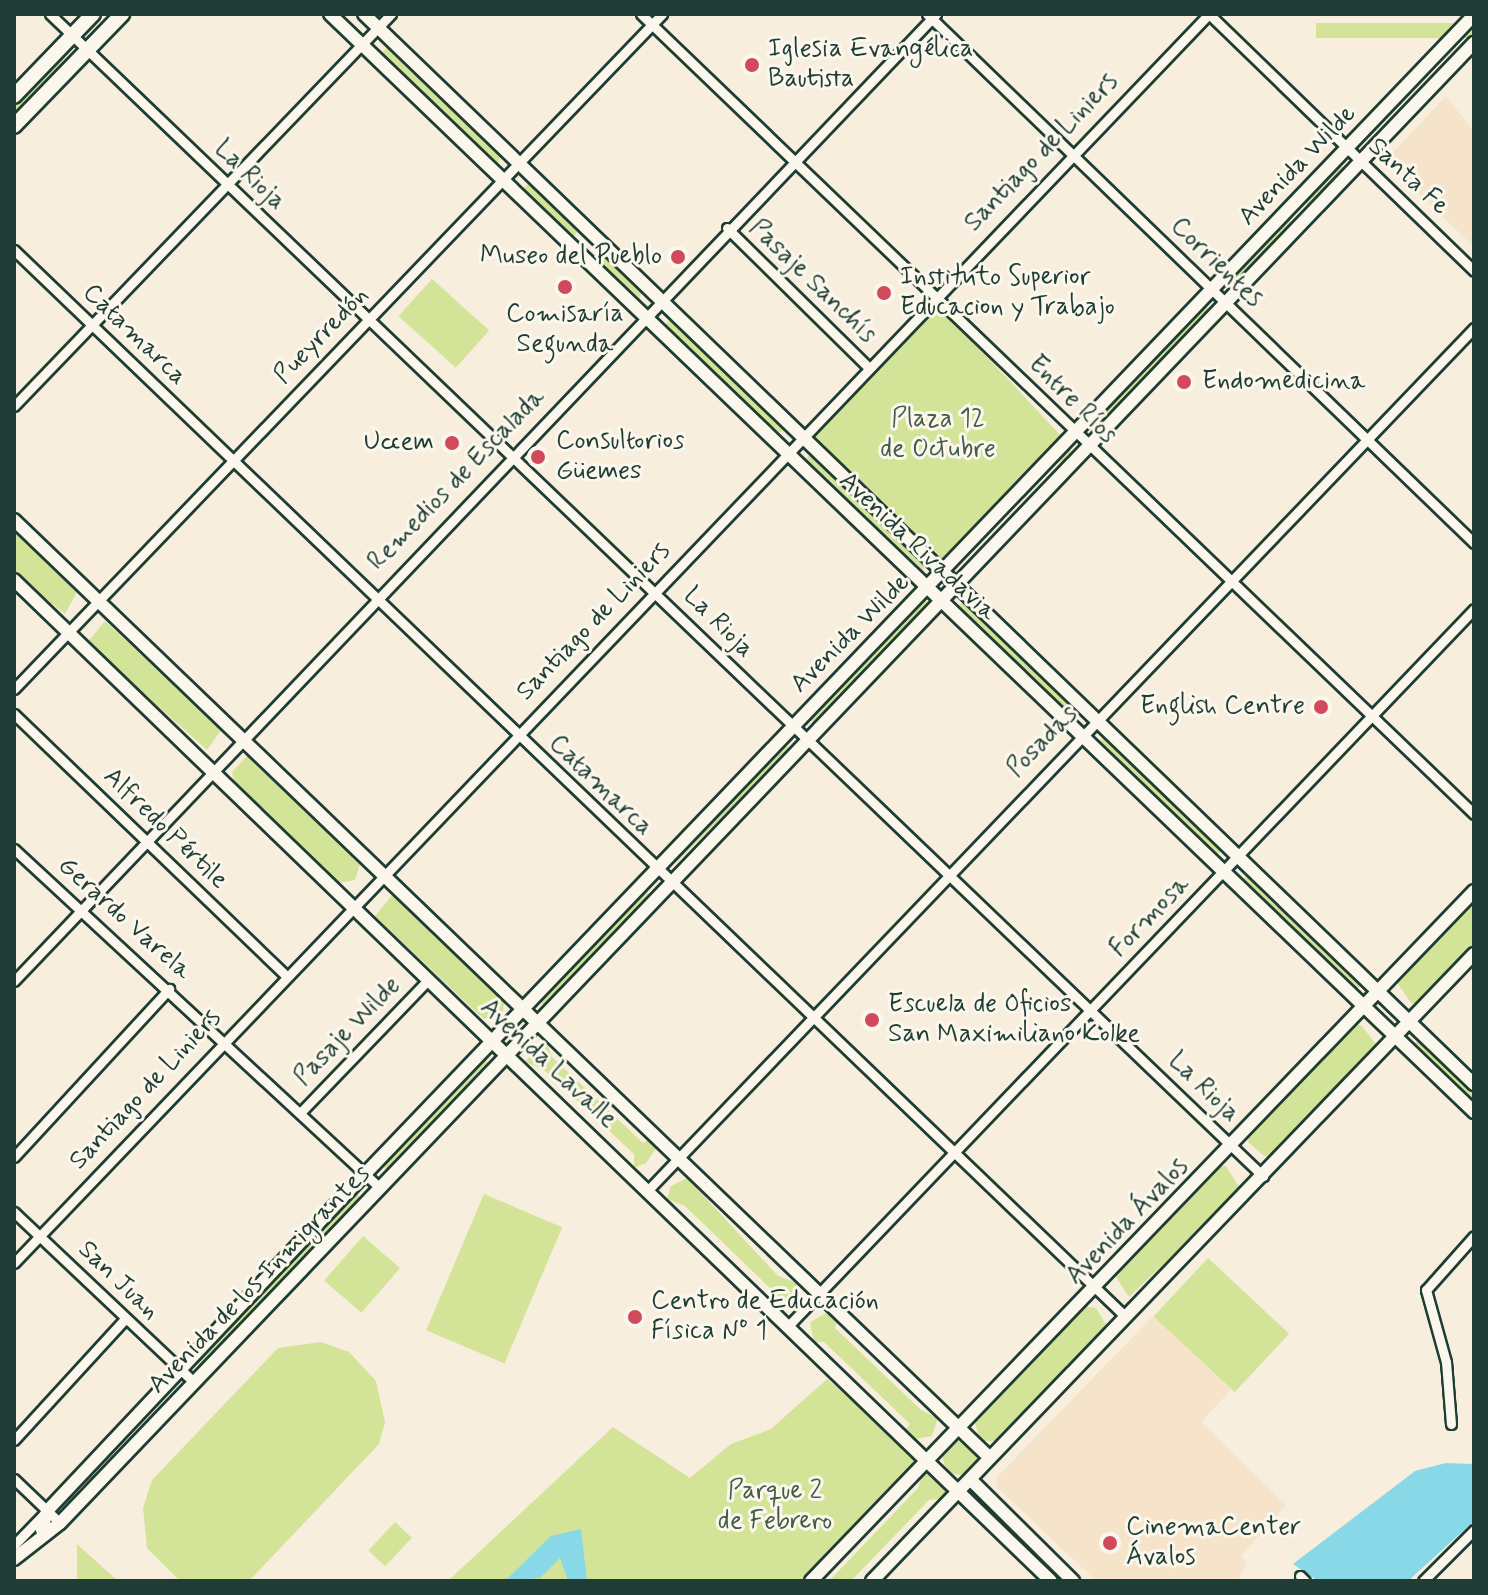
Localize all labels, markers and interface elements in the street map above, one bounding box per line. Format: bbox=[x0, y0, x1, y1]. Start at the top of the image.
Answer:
place label: Iglesia Evangélica Bautista bbox=[768, 34, 967, 96]
marker: Iglesia Evangélica Bautista bbox=[743, 56, 761, 74]
street label: Santiago de Liniers bbox=[957, 66, 1127, 240]
street label: Avenida Wilde bbox=[1233, 99, 1363, 233]
street label: La Rioja bbox=[204, 132, 294, 220]
street label: Santa Fe bbox=[1361, 132, 1455, 222]
street label: Corrientes bbox=[1163, 211, 1269, 315]
street label: Pasaje Sanchís bbox=[742, 213, 882, 351]
place label: Museo del Pueblo bbox=[479, 241, 662, 273]
marker: Museo del Pueblo bbox=[669, 248, 687, 266]
place label: Instituto Superior Educacion y Trabajo bbox=[900, 262, 1110, 324]
street label: Catamarca bbox=[75, 278, 193, 392]
marker: Comisaría Segunda bbox=[556, 278, 574, 296]
street label: Pueyrredón bbox=[268, 281, 376, 391]
marker: Instituto Superior Educacion y Trabajo bbox=[875, 284, 893, 302]
place label: Comisaría Segunda bbox=[506, 299, 624, 360]
street label: Entre Ríos bbox=[1021, 349, 1123, 451]
place label: Endomedicina bbox=[1202, 366, 1365, 398]
marker: Endomedicina bbox=[1173, 371, 1195, 393]
street label: Remedios de Escalada bbox=[362, 383, 552, 577]
park label: Plaza 12 de Octubre bbox=[880, 404, 996, 466]
place label: Consultorios Güemes bbox=[556, 426, 684, 488]
place label: Uccem bbox=[364, 427, 434, 459]
marker: Uccem bbox=[441, 432, 463, 454]
marker: Consultorios Güemes bbox=[527, 446, 549, 468]
street label: Avenida Rivadavia bbox=[833, 467, 1001, 627]
street label: Santiago de Liniers bbox=[509, 535, 679, 709]
street label: Avenida Wilde bbox=[785, 568, 917, 700]
street label: La Rioja bbox=[674, 579, 762, 667]
place label: English Centre bbox=[1140, 691, 1305, 723]
marker: English Centre bbox=[1312, 698, 1330, 716]
street label: Posadas bbox=[1001, 699, 1085, 785]
street label: Catamarca bbox=[541, 729, 659, 843]
street label: Alfredo Pértile bbox=[96, 762, 234, 896]
street label: Gerardo Varela bbox=[52, 852, 196, 986]
street label: Formosa bbox=[1104, 870, 1196, 964]
street label: Pasaje Wilde bbox=[288, 971, 408, 1093]
place label: Escuela de Oficios San Maximiliano Kolke bbox=[888, 989, 1147, 1050]
street label: Avenida Lavalle bbox=[474, 994, 622, 1134]
street label: Santiago de Liniers bbox=[62, 1002, 230, 1178]
marker: Escuela de Oficios San Maximiliano Kolke bbox=[863, 1011, 881, 1029]
street label: La Rioja bbox=[1158, 1044, 1248, 1132]
street label: Avenida Ávalos bbox=[1060, 1152, 1196, 1292]
street label: Avenida de los Inmigrantes bbox=[141, 1158, 379, 1402]
street label: San Juan bbox=[70, 1234, 166, 1328]
place label: Centro de Educación Física Nº 1 bbox=[651, 1286, 872, 1348]
marker: Centro de Educación Física Nº 1 bbox=[626, 1308, 644, 1326]
park label: Parque 2 de Febrero bbox=[716, 1476, 834, 1538]
place label: CinemaCenter Ávalos bbox=[1126, 1512, 1301, 1574]
marker: CinemaCenter Ávalos bbox=[1101, 1534, 1119, 1552]

